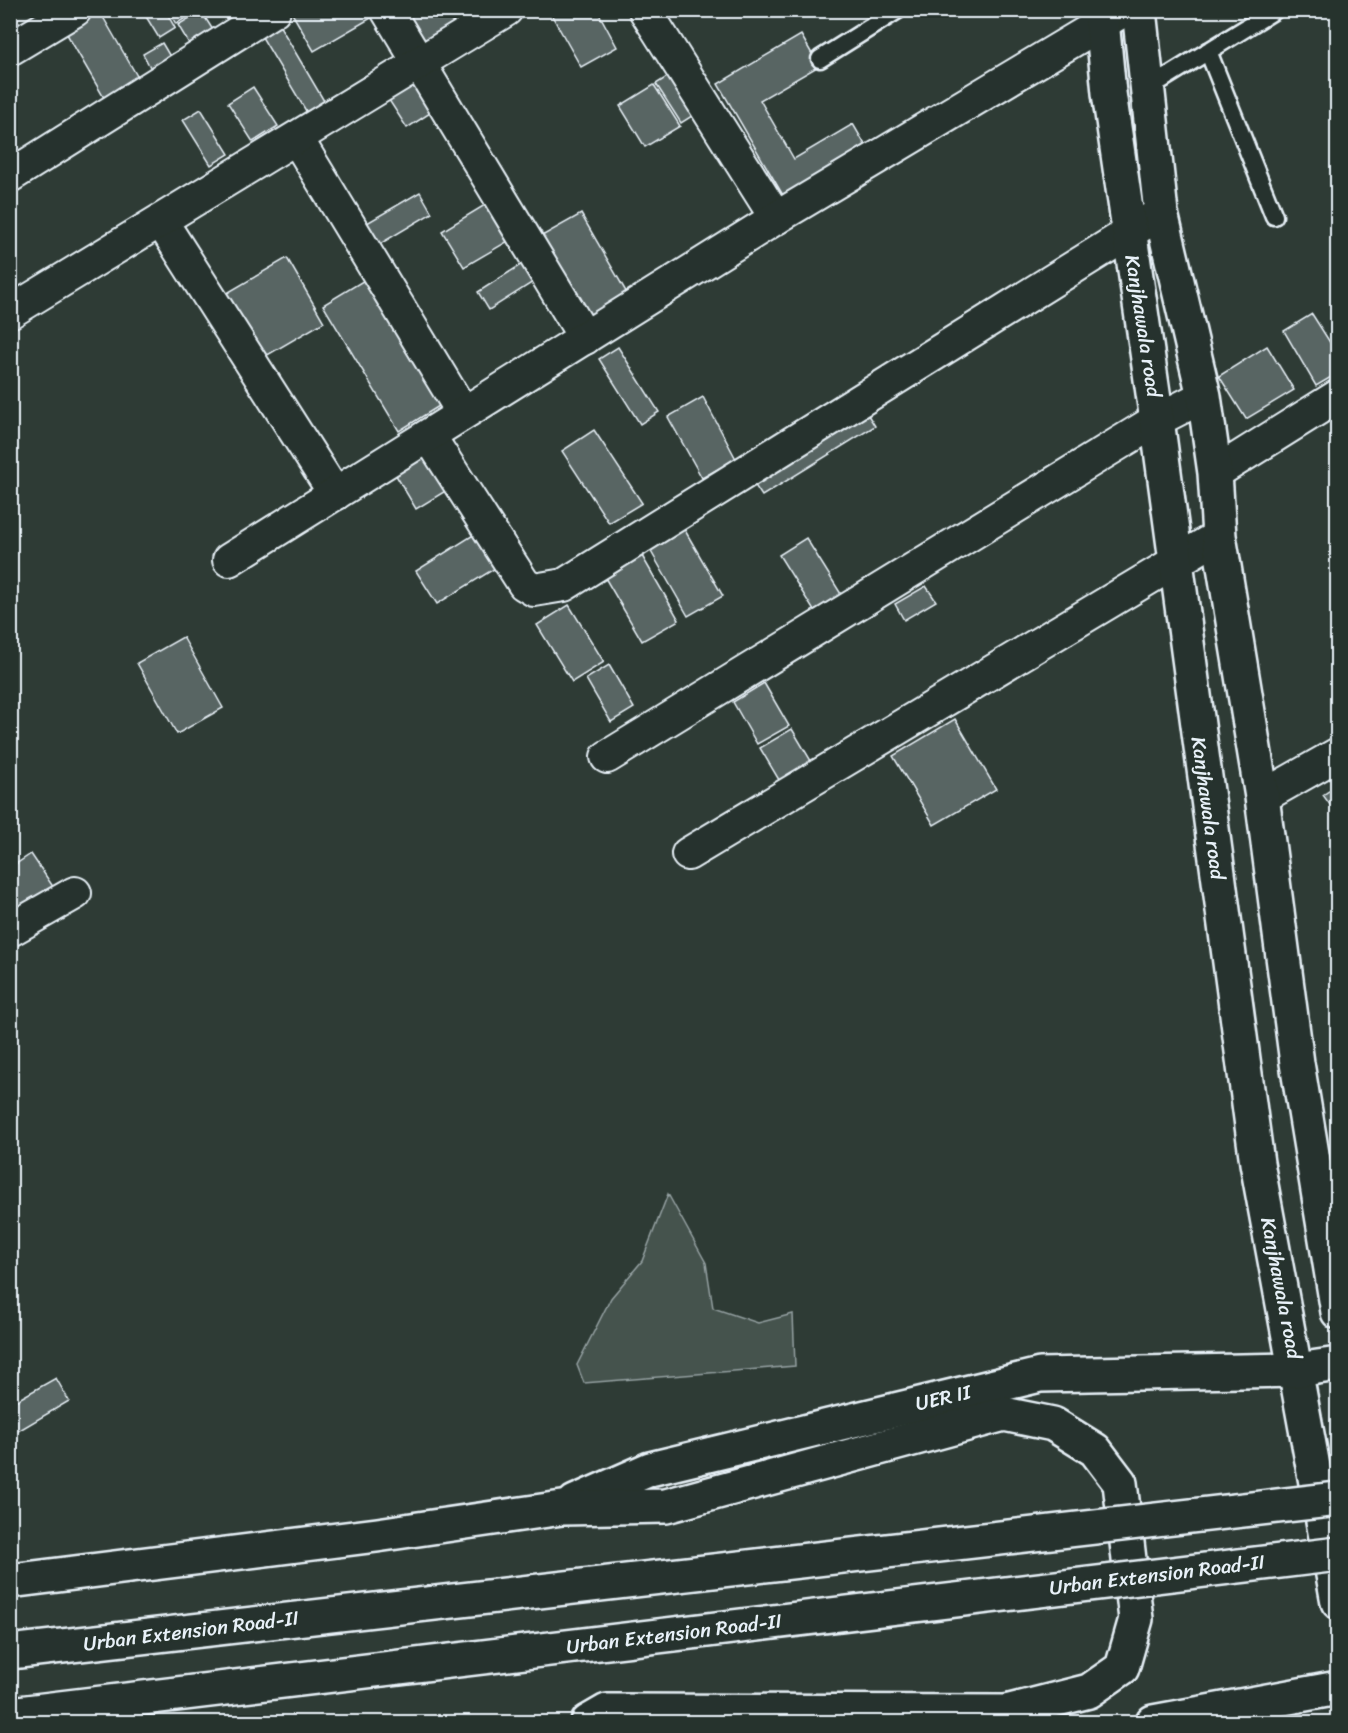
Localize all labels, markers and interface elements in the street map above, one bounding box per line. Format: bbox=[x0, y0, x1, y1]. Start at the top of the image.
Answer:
street label: Kanjhawala road bbox=[1114, 252, 1172, 401]
street label: Kanjhawala road bbox=[1181, 734, 1236, 883]
street label: Kanjhawala road bbox=[1250, 1214, 1312, 1363]
street label: UER II bbox=[912, 1374, 975, 1421]
street label: Urban Extension Road-II bbox=[1047, 1544, 1267, 1606]
street label: Urban Extension Road-II bbox=[81, 1600, 301, 1662]
street label: Urban Extension Road-II bbox=[564, 1603, 784, 1665]

